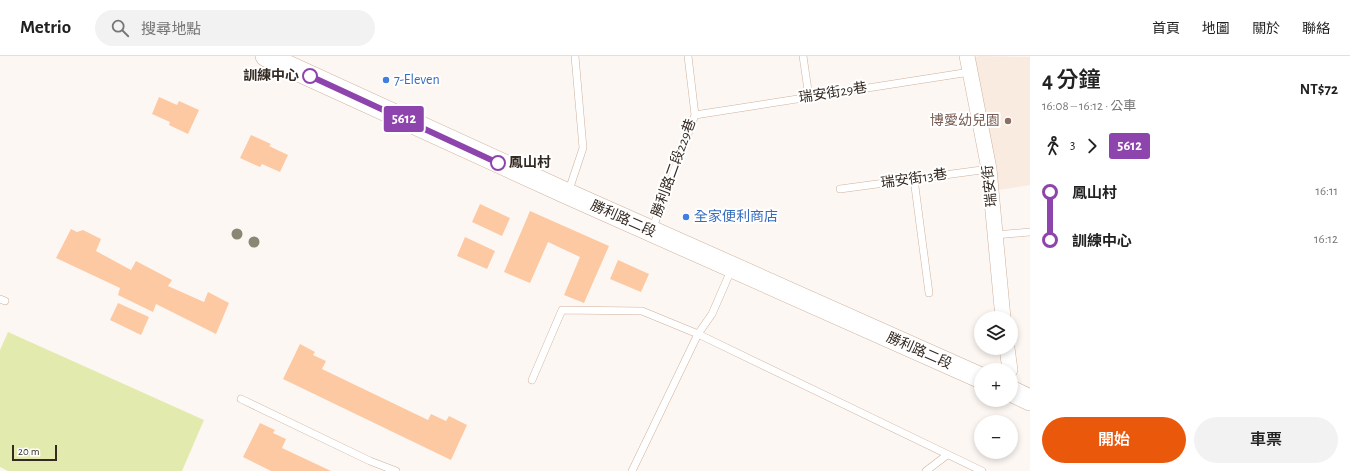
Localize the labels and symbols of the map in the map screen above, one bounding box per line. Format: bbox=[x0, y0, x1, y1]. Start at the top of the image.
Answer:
place label: 訓練中心 bbox=[243, 67, 299, 83]
marker: 訓練中心 bbox=[302, 68, 318, 84]
place label: 7-Eleven bbox=[394, 73, 440, 87]
marker: 7-Eleven bbox=[381, 75, 391, 85]
street label: 瑞安街29巷 bbox=[798, 80, 868, 105]
line badge: 5612 bbox=[376, 106, 432, 132]
place label: 博愛幼兒園 bbox=[930, 113, 1000, 128]
marker: 博愛幼兒園 bbox=[1003, 116, 1013, 126]
street label: 勝利路二段229巷 bbox=[649, 117, 698, 219]
place label: 鳳山村 bbox=[509, 154, 551, 170]
marker: 鳳山村 bbox=[490, 155, 506, 171]
street label: 瑞安街 bbox=[980, 164, 999, 208]
street label: 瑞安街13巷 bbox=[880, 166, 948, 191]
street label: 勝利路二段 bbox=[588, 197, 658, 240]
place label: 全家便利商店 bbox=[694, 208, 778, 224]
marker: 全家便利商店 bbox=[681, 212, 691, 222]
street label: 勝利路二段 bbox=[884, 329, 954, 372]
scale bar bbox=[12, 443, 57, 462]

